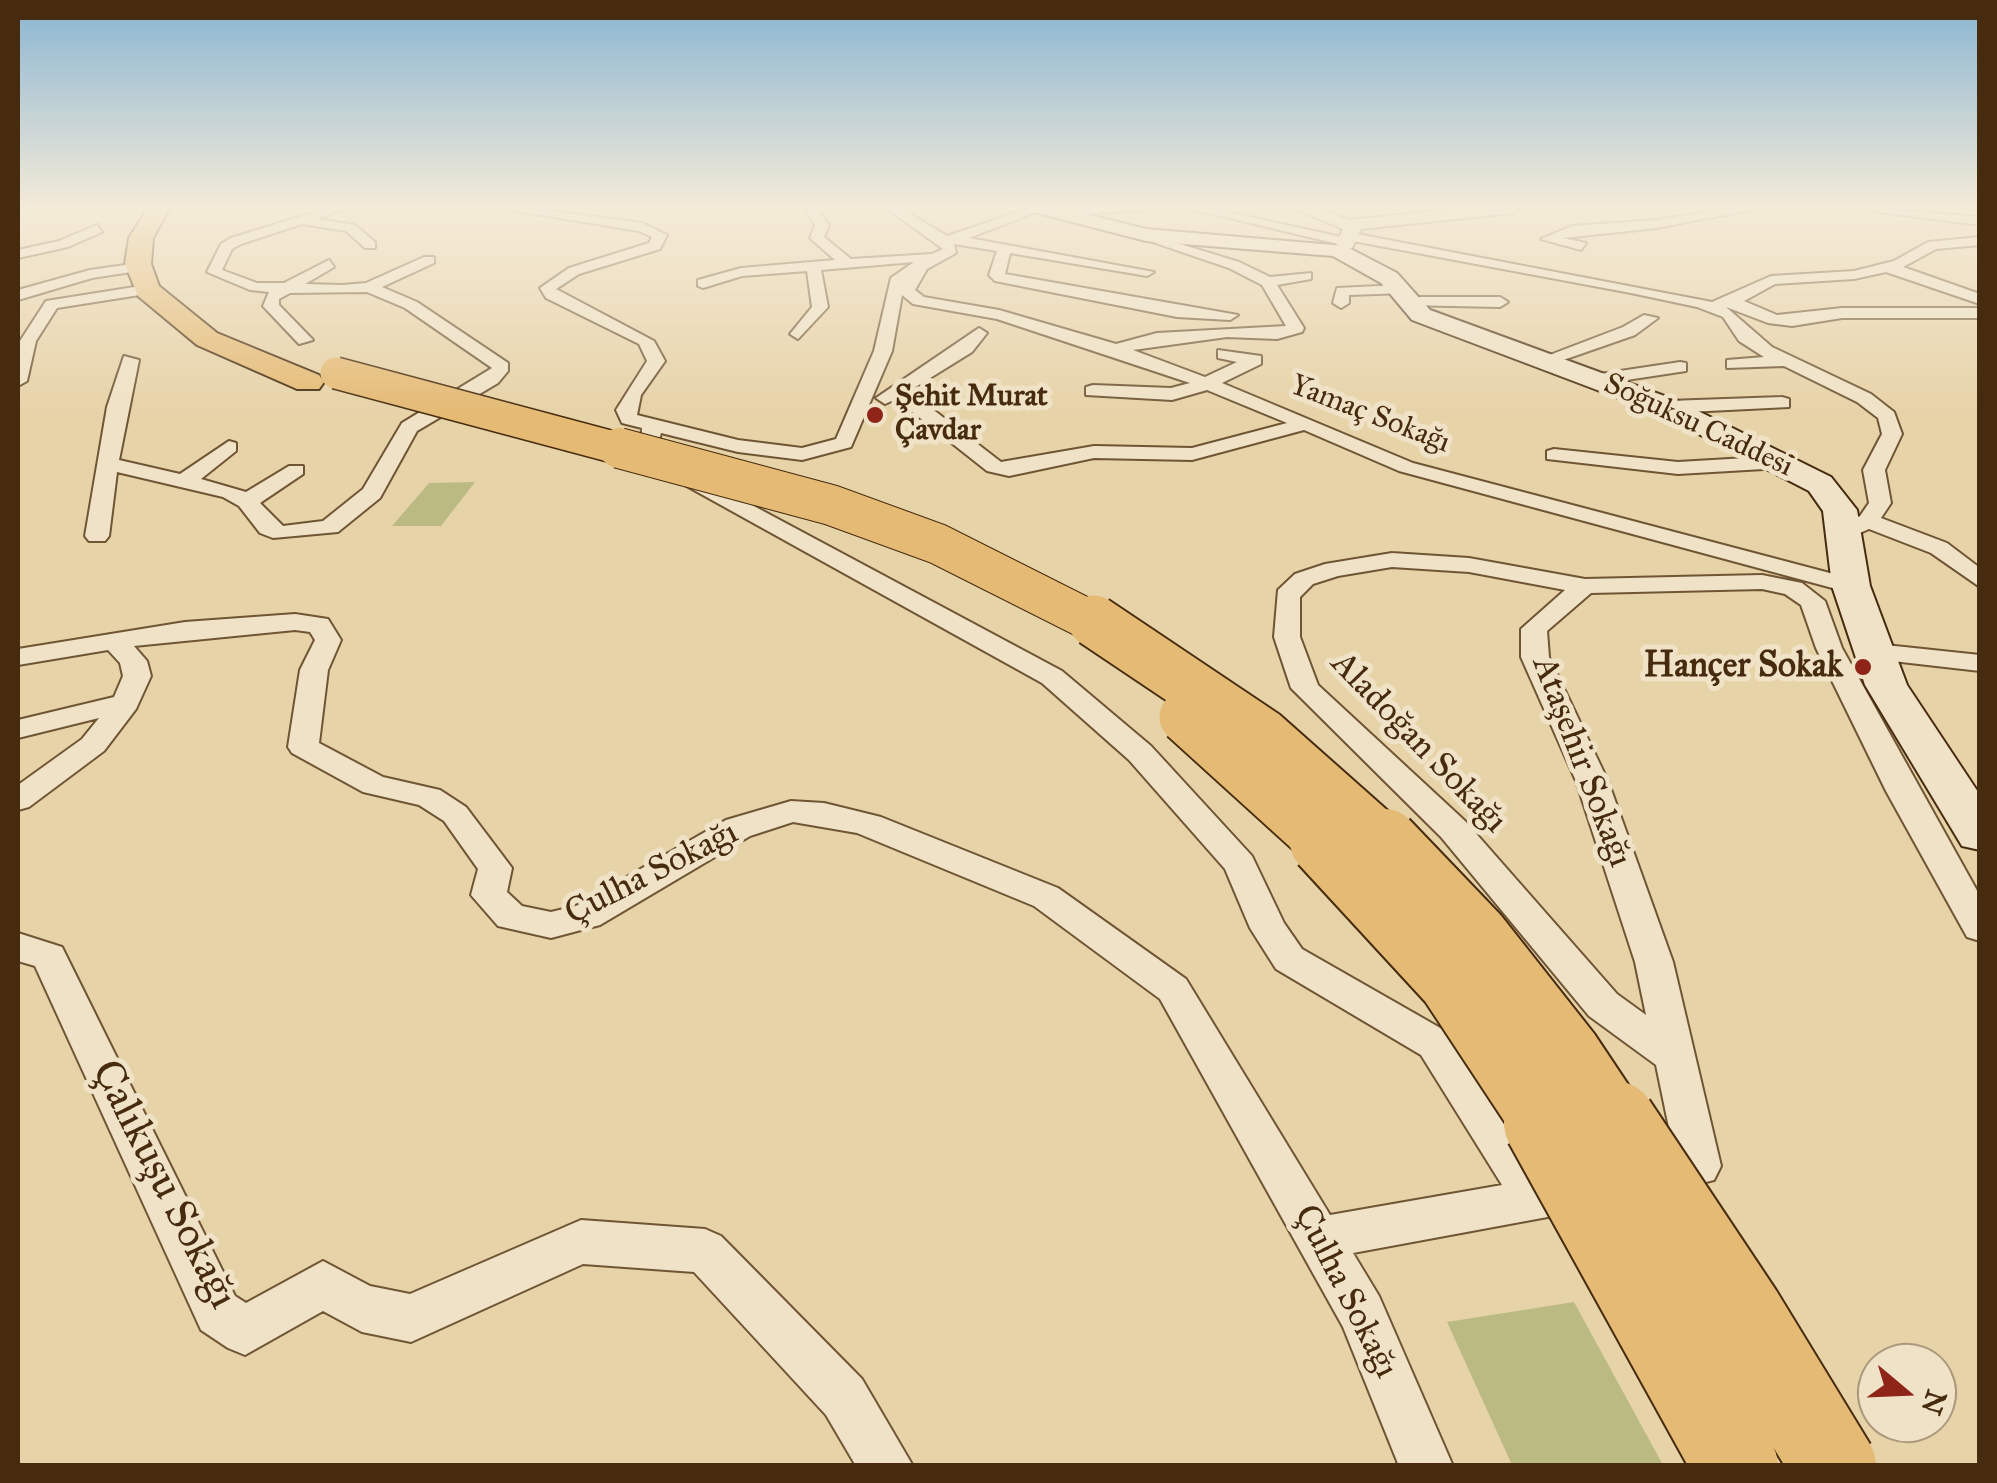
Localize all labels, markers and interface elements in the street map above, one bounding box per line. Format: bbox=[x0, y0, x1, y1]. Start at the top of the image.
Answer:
street label: Soğuksu Caddesi bbox=[1598, 366, 1798, 486]
street label: Yamaç Sokağı bbox=[1285, 368, 1455, 462]
place label: Şehit Murat Çavdar bbox=[895, 380, 1048, 450]
marker: Şehit Murat Çavdar bbox=[864, 404, 886, 426]
street label: Aladoğan Sokağı bbox=[1321, 644, 1515, 842]
place label: Hançer Sokak bbox=[1644, 646, 1843, 688]
street label: Ataşehir Sokağı bbox=[1522, 651, 1640, 873]
marker: Hançer Sokak bbox=[1852, 656, 1874, 678]
street label: Çulha Sokağı bbox=[558, 812, 746, 936]
street label: Çalıkuşu Sokağı bbox=[79, 1053, 247, 1317]
street label: Çulha Sokağı bbox=[1283, 1198, 1407, 1386]
north arrow bbox=[1857, 1343, 1957, 1443]
text: N bbox=[1914, 1385, 1954, 1419]

